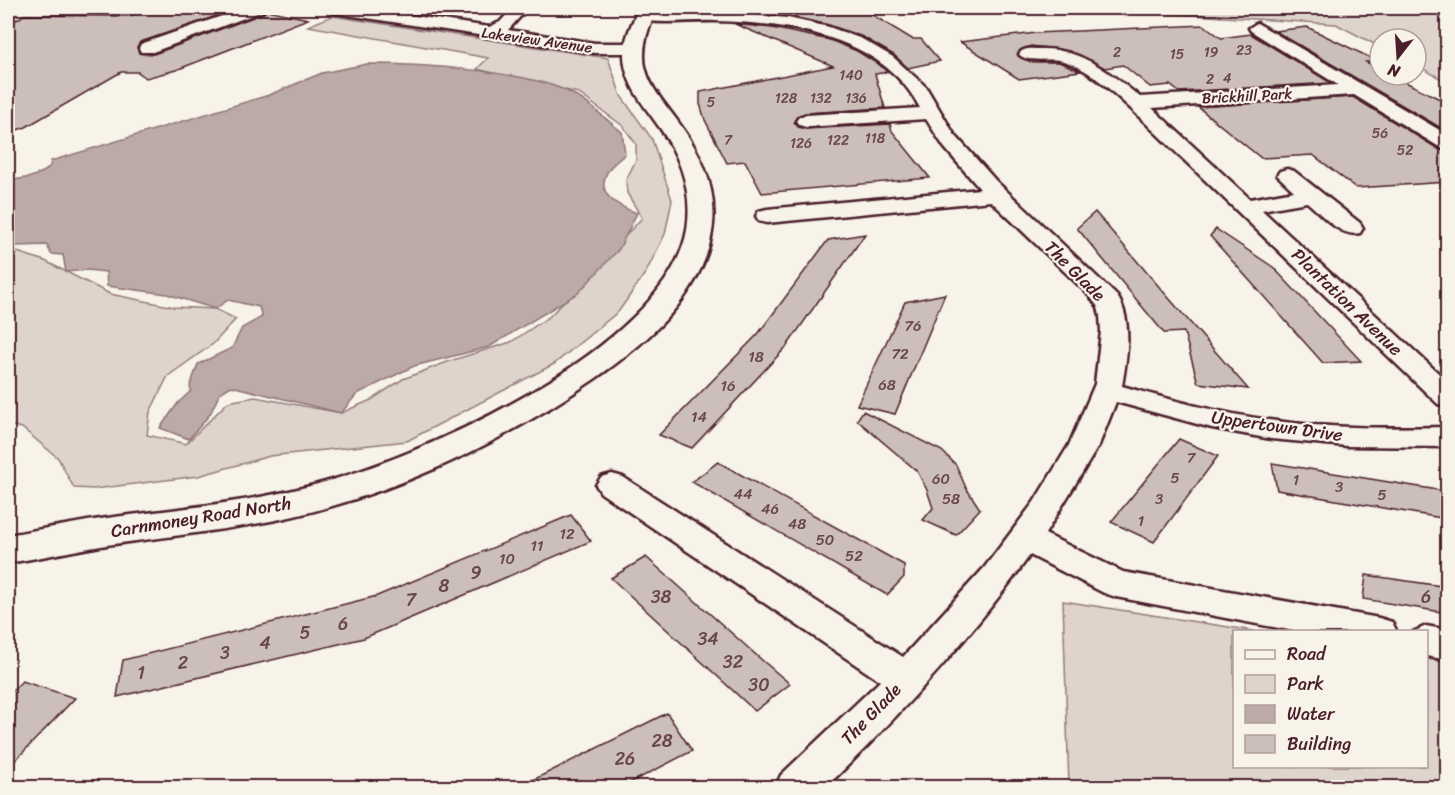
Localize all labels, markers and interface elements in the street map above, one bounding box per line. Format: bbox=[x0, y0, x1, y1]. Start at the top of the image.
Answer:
street label: Lakeview Avenue bbox=[480, 19, 594, 61]
north arrow bbox=[1368, 27, 1428, 87]
house number: 23 bbox=[1236, 38, 1252, 63]
house number: 2 bbox=[1113, 40, 1121, 65]
house number: 19 bbox=[1204, 40, 1219, 65]
house number: 15 bbox=[1170, 42, 1185, 67]
text: N bbox=[1383, 55, 1404, 87]
house number: 140 bbox=[839, 63, 863, 88]
house number: 4 bbox=[1223, 66, 1232, 91]
house number: 2 bbox=[1206, 67, 1214, 92]
street label: Brickhill Park bbox=[1201, 81, 1293, 111]
house number: 128 bbox=[775, 86, 798, 111]
house number: 132 bbox=[810, 86, 832, 111]
house number: 136 bbox=[845, 86, 867, 111]
house number: 5 bbox=[707, 90, 716, 115]
house number: 56 bbox=[1372, 121, 1388, 146]
house number: 118 bbox=[865, 126, 886, 151]
house number: 7 bbox=[724, 128, 733, 153]
house number: 122 bbox=[827, 128, 849, 153]
house number: 126 bbox=[790, 131, 812, 156]
house number: 52 bbox=[1397, 138, 1413, 163]
street label: The Glade bbox=[1036, 232, 1114, 310]
street label: Plantation Avenue bbox=[1284, 240, 1410, 364]
house number: 76 bbox=[904, 313, 922, 339]
house number: 72 bbox=[891, 341, 909, 367]
house number: 18 bbox=[748, 344, 764, 370]
house number: 68 bbox=[878, 372, 896, 398]
house number: 16 bbox=[721, 373, 735, 399]
street label: Uppertown Drive bbox=[1209, 401, 1345, 451]
house number: 14 bbox=[691, 404, 707, 430]
house number: 7 bbox=[1187, 445, 1197, 471]
house number: 5 bbox=[1170, 465, 1180, 491]
house number: 60 bbox=[932, 466, 950, 492]
house number: 1 bbox=[1293, 467, 1299, 493]
house number: 3 bbox=[1335, 474, 1343, 500]
house number: 44 bbox=[734, 481, 752, 507]
house number: 5 bbox=[1377, 482, 1387, 508]
house number: 58 bbox=[942, 486, 960, 512]
house number: 3 bbox=[1155, 486, 1163, 512]
street label: Carnmoney Road North bbox=[109, 487, 293, 547]
house number: 46 bbox=[761, 496, 779, 522]
house number: 1 bbox=[1138, 508, 1144, 534]
house number: 48 bbox=[788, 511, 806, 537]
house number: 12 bbox=[559, 521, 575, 547]
house number: 50 bbox=[816, 527, 834, 553]
house number: 11 bbox=[531, 533, 543, 559]
house number: 52 bbox=[845, 543, 863, 569]
house number: 10 bbox=[499, 546, 515, 572]
house number: 9 bbox=[470, 557, 482, 589]
house number: 8 bbox=[439, 570, 450, 602]
house number: 38 bbox=[651, 581, 672, 613]
house number: 6 bbox=[1421, 581, 1431, 613]
house number: 7 bbox=[406, 584, 418, 616]
house number: 6 bbox=[338, 608, 348, 640]
house number: 5 bbox=[300, 617, 311, 649]
house number: 34 bbox=[697, 623, 719, 655]
house number: 4 bbox=[259, 627, 271, 659]
legend bbox=[1233, 630, 1428, 768]
house number: 3 bbox=[220, 637, 230, 669]
text: Road bbox=[1287, 638, 1327, 670]
house number: 32 bbox=[723, 646, 743, 678]
house number: 2 bbox=[178, 647, 188, 679]
house number: 1 bbox=[137, 657, 145, 689]
text: Park bbox=[1287, 668, 1324, 700]
house number: 30 bbox=[748, 669, 770, 701]
street label: The Glade bbox=[833, 675, 909, 753]
text: Water bbox=[1287, 698, 1336, 730]
house number: 28 bbox=[651, 725, 673, 757]
text: Building bbox=[1287, 728, 1351, 760]
house number: 26 bbox=[615, 743, 635, 775]

